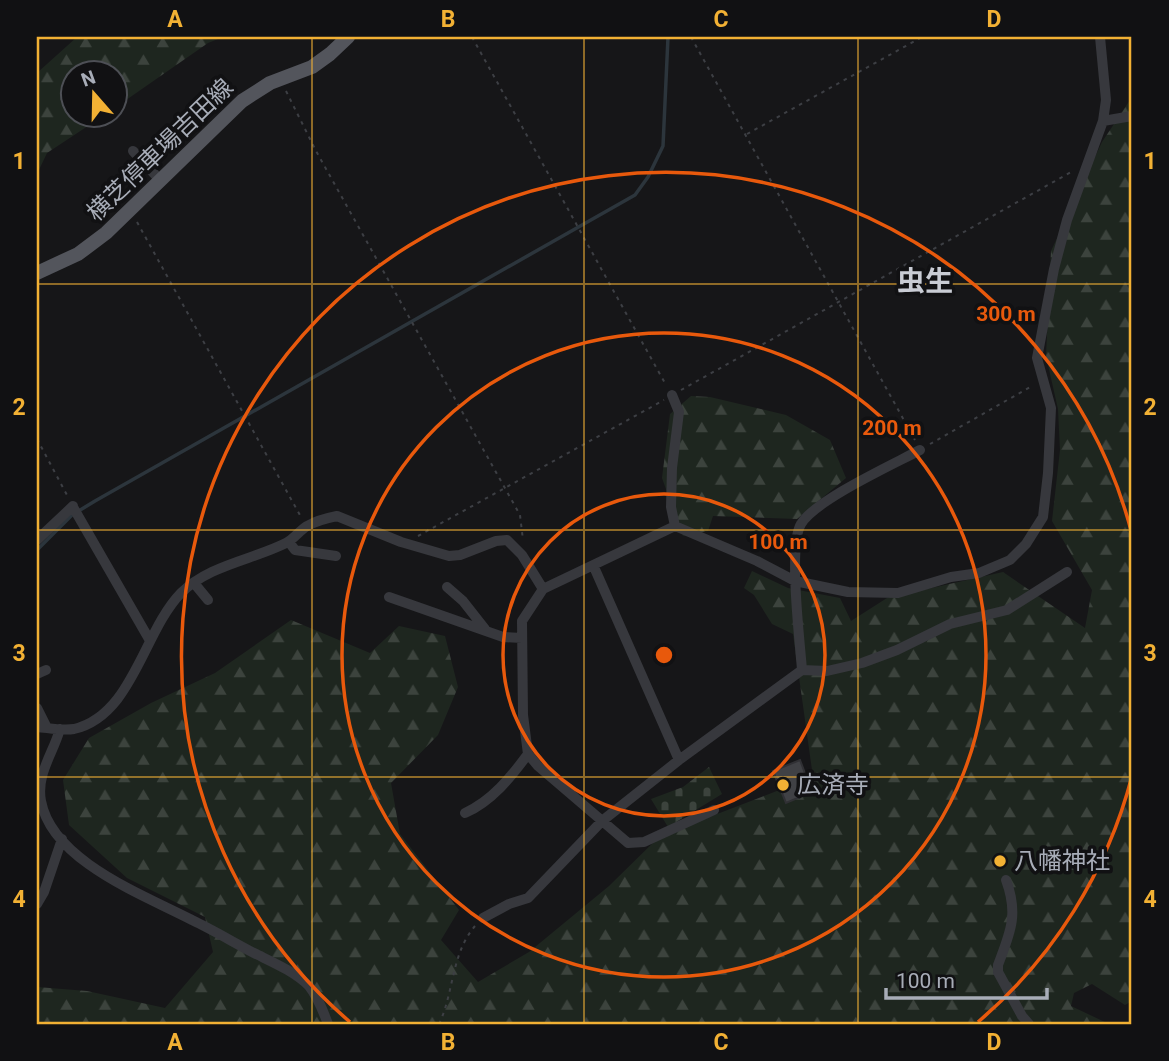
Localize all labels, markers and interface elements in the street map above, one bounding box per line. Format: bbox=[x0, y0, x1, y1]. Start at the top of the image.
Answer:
text: A bbox=[167, 6, 183, 33]
text: B bbox=[441, 6, 455, 33]
text: C bbox=[713, 6, 729, 33]
text: D bbox=[987, 6, 1001, 33]
north arrow bbox=[60, 60, 130, 130]
text: N bbox=[78, 65, 99, 92]
street label: 横芝停車場吉田線 bbox=[81, 73, 239, 227]
text: 1 bbox=[12, 148, 26, 175]
text: 1 bbox=[1143, 148, 1157, 175]
district label: 虫生 bbox=[897, 265, 953, 298]
text: 300 m bbox=[976, 302, 1036, 326]
text: 2 bbox=[12, 394, 26, 421]
text: 2 bbox=[1143, 394, 1157, 421]
text: 200 m bbox=[862, 416, 922, 440]
text: 100 m bbox=[748, 530, 808, 554]
text: 3 bbox=[12, 640, 26, 667]
text: 3 bbox=[1143, 640, 1157, 667]
centre of rings bbox=[652, 643, 676, 667]
place label: 広済寺 bbox=[797, 771, 869, 799]
marker: 広済寺 bbox=[775, 777, 791, 793]
place label: 八幡神社 bbox=[1014, 847, 1110, 875]
marker: 八幡神社 bbox=[992, 853, 1008, 869]
text: 4 bbox=[12, 886, 26, 913]
text: 4 bbox=[1143, 886, 1157, 913]
scale bar bbox=[886, 956, 1046, 1000]
text: 100 m bbox=[896, 969, 955, 993]
text: A bbox=[167, 1029, 183, 1056]
text: B bbox=[441, 1029, 455, 1056]
text: C bbox=[713, 1029, 729, 1056]
text: D bbox=[987, 1029, 1001, 1056]

